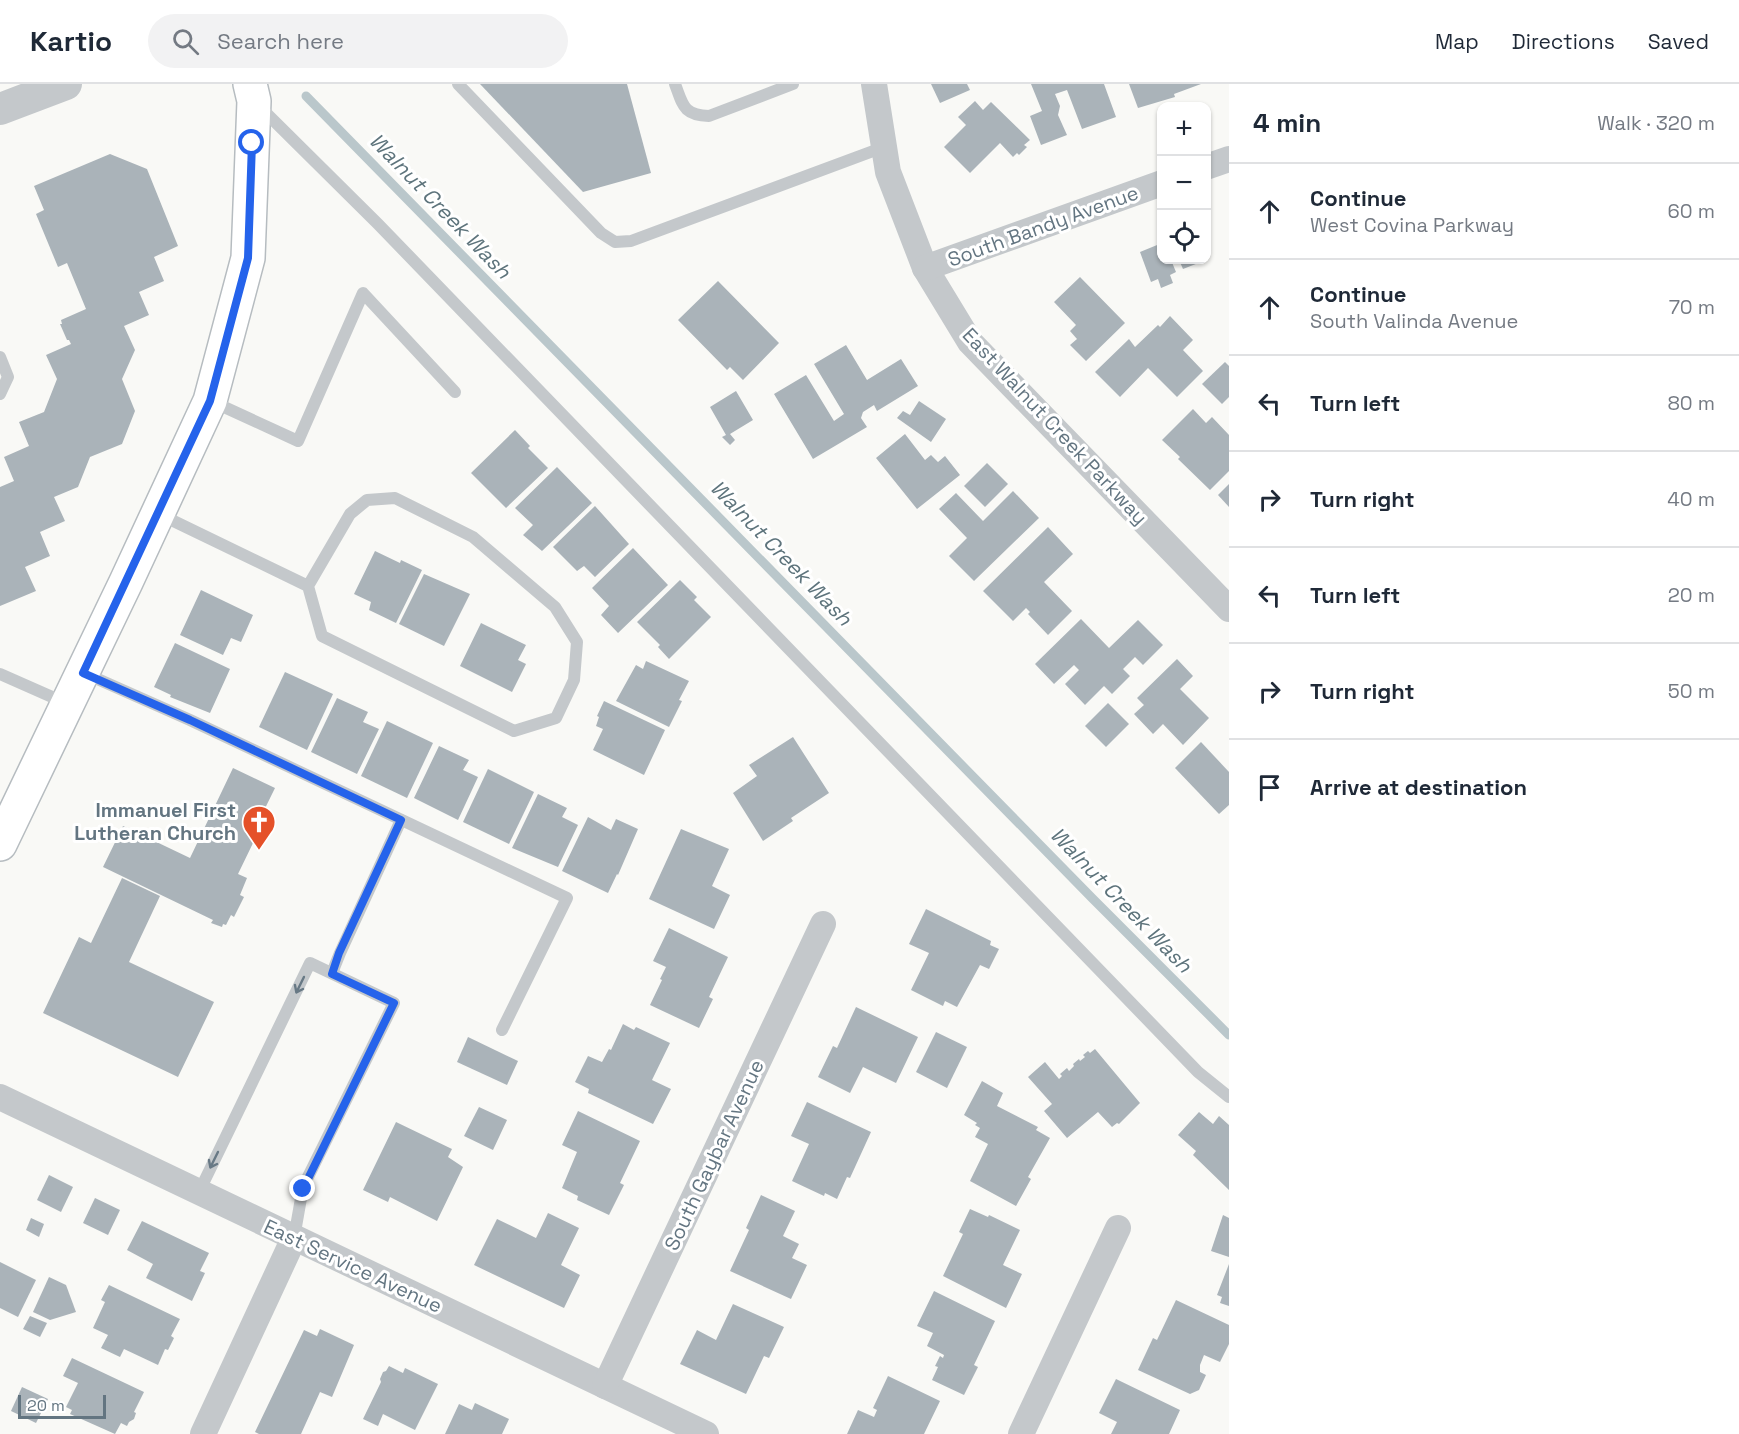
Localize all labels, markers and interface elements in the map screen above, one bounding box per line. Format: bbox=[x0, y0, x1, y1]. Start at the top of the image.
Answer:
search box bbox=[148, 14, 568, 68]
text: Kartio bbox=[30, 23, 112, 59]
icon: search bbox=[169, 25, 202, 58]
text: Search here bbox=[217, 27, 344, 55]
text: Map bbox=[1435, 28, 1479, 55]
text: Directions bbox=[1512, 28, 1615, 55]
text: Saved bbox=[1648, 28, 1709, 55]
map controls bbox=[1157, 102, 1211, 264]
button: + bbox=[1157, 102, 1211, 156]
text: 4 min bbox=[1253, 106, 1321, 140]
text: Walk · 320 m bbox=[1597, 110, 1715, 136]
water label: Walnut Creek Wash bbox=[364, 127, 518, 285]
route start bbox=[238, 129, 264, 155]
button: − bbox=[1157, 156, 1211, 210]
street label: South Bandy Avenue bbox=[944, 179, 1142, 273]
text: Continue bbox=[1310, 184, 1406, 212]
icon: ahead bbox=[1253, 195, 1286, 228]
text: 60 m bbox=[1668, 198, 1715, 224]
button: locate bbox=[1157, 210, 1211, 264]
text: West Covina Parkway bbox=[1310, 212, 1514, 238]
text: Continue bbox=[1310, 280, 1406, 308]
icon: ahead bbox=[1253, 291, 1286, 324]
text: 70 m bbox=[1669, 294, 1715, 320]
text: South Valinda Avenue bbox=[1310, 308, 1518, 334]
street label: East Walnut Creek Parkway bbox=[957, 322, 1153, 530]
icon: left bbox=[1253, 387, 1286, 420]
text: Turn left bbox=[1310, 389, 1400, 417]
text: 80 m bbox=[1667, 390, 1715, 416]
water label: Walnut Creek Wash bbox=[705, 474, 859, 632]
icon: right bbox=[1253, 483, 1286, 516]
text: Turn right bbox=[1310, 485, 1415, 513]
text: 40 m bbox=[1667, 486, 1715, 512]
icon: left bbox=[1253, 579, 1286, 612]
text: Turn left bbox=[1310, 581, 1400, 609]
text: 20 m bbox=[1668, 582, 1715, 608]
icon: right bbox=[1253, 675, 1286, 708]
text: Turn right bbox=[1310, 677, 1415, 705]
text: 50 m bbox=[1668, 678, 1715, 704]
icon: arrive bbox=[1253, 771, 1286, 804]
text: Arrive at destination bbox=[1310, 773, 1527, 801]
place label: Immanuel First Lutheran Church bbox=[74, 797, 236, 846]
church icon: Immanuel First Lutheran Church bbox=[241, 804, 277, 851]
water label: Walnut Creek Wash bbox=[1045, 821, 1199, 979]
one-way arrow bbox=[293, 975, 305, 993]
street label: South Gaybar Avenue bbox=[658, 1055, 770, 1255]
one-way arrow bbox=[208, 1151, 220, 1169]
route end bbox=[289, 1175, 315, 1201]
street label: East Service Avenue bbox=[260, 1213, 446, 1319]
scale bar bbox=[18, 1392, 106, 1420]
text: 20 m bbox=[27, 1395, 65, 1416]

